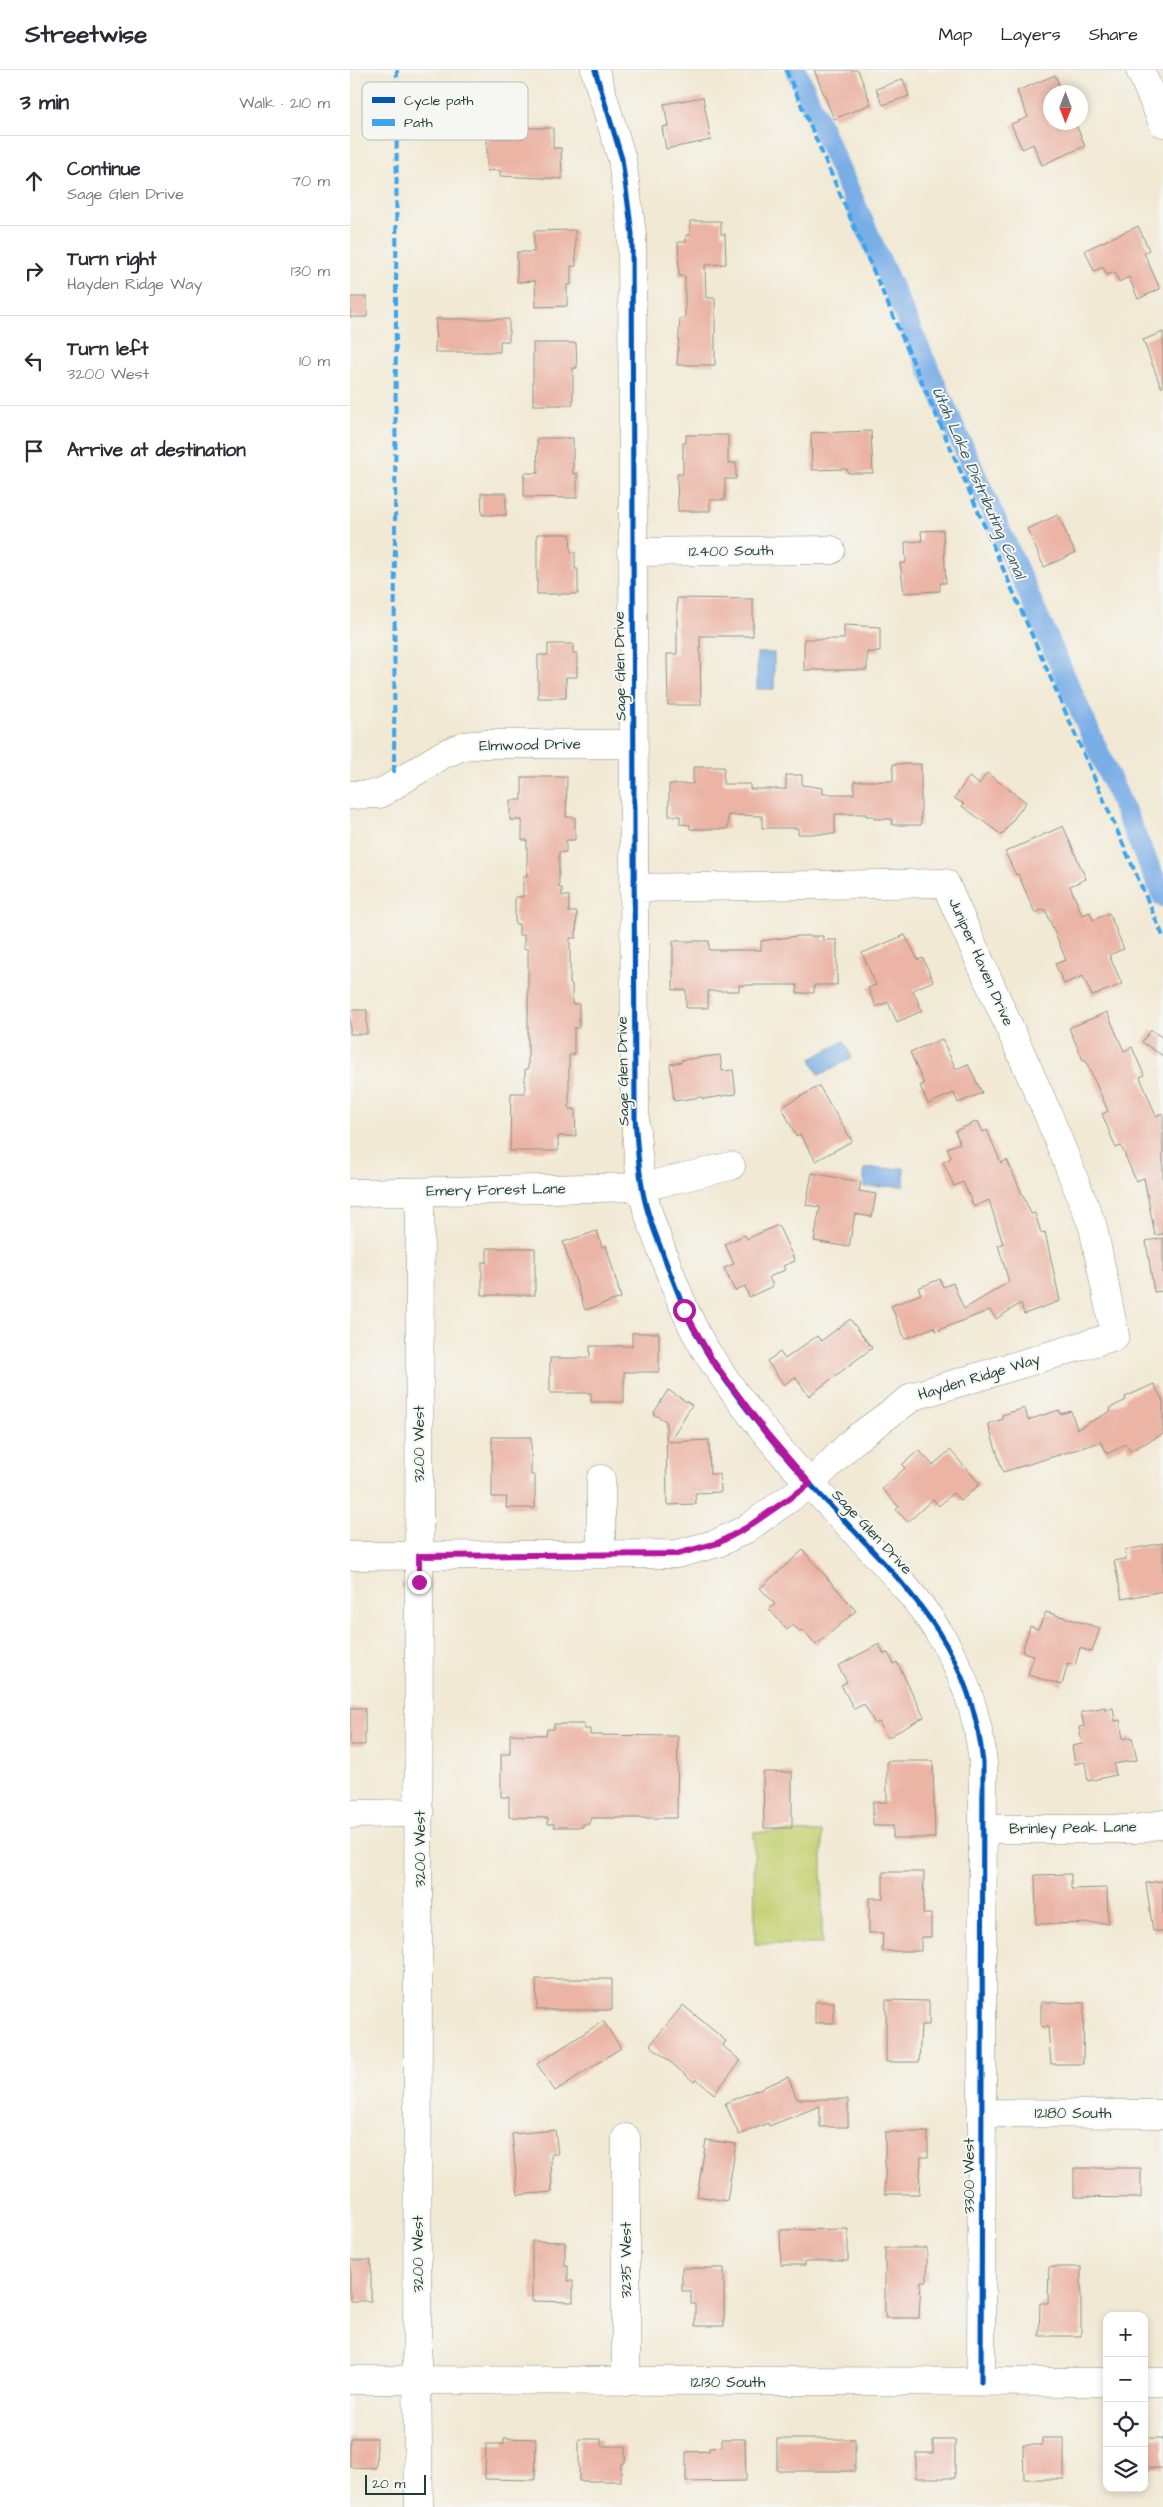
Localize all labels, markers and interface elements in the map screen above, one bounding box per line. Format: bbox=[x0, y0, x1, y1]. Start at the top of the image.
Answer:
text: Streetwise bbox=[25, 18, 147, 52]
text: Map bbox=[938, 22, 972, 47]
text: Layers bbox=[1000, 22, 1061, 47]
text: Share bbox=[1089, 22, 1138, 47]
legend bbox=[362, 82, 528, 140]
north arrow bbox=[1043, 85, 1088, 130]
text: 3 min bbox=[20, 88, 69, 117]
text: Cycle path bbox=[404, 91, 473, 111]
text: Walk · 210 m bbox=[239, 92, 330, 114]
text: Path bbox=[404, 113, 433, 133]
text: Continue bbox=[67, 156, 141, 183]
icon: ahead bbox=[20, 167, 48, 195]
text: 70 m bbox=[291, 170, 330, 192]
text: Sage Glen Drive bbox=[67, 183, 184, 205]
text: Turn right bbox=[67, 246, 156, 273]
icon: right bbox=[20, 257, 48, 285]
text: 130 m bbox=[291, 260, 330, 282]
text: Hayden Ridge Way bbox=[67, 273, 202, 295]
text: Turn left bbox=[67, 336, 148, 363]
icon: left bbox=[20, 347, 48, 375]
text: 10 m bbox=[299, 350, 330, 372]
text: 3200 West bbox=[67, 363, 149, 385]
water label: Utah Lake Distributing Canal bbox=[926, 384, 1032, 585]
icon: arrive bbox=[20, 437, 48, 465]
text: Arrive at destination bbox=[67, 437, 246, 464]
street label: 12400 South bbox=[688, 540, 774, 562]
street label: Sage Glen Drive bbox=[609, 611, 632, 721]
street label: Elmwood Drive bbox=[479, 734, 581, 756]
street label: Juniper Haven Drive bbox=[943, 895, 1019, 1029]
street label: Sage Glen Drive bbox=[612, 1016, 635, 1126]
street label: Emery Forest Lane bbox=[426, 1178, 566, 1203]
route start bbox=[673, 1299, 696, 1322]
street label: Hayden Ridge Way bbox=[915, 1348, 1043, 1407]
street label: 3200 West bbox=[409, 1406, 430, 1482]
street label: Sage Glen Drive bbox=[826, 1485, 917, 1580]
route end bbox=[408, 1571, 431, 1594]
street label: 3200 West bbox=[410, 1811, 431, 1887]
street label: Brinley Peak Lane bbox=[1009, 1816, 1137, 1841]
street label: 12180 South bbox=[1035, 2103, 1112, 2124]
street label: 3300 West bbox=[959, 2138, 980, 2214]
street label: 3200 West bbox=[408, 2216, 429, 2292]
street label: 3235 West bbox=[616, 2222, 637, 2298]
map controls bbox=[1103, 2312, 1148, 2492]
button: + bbox=[1103, 2312, 1148, 2357]
button: − bbox=[1103, 2357, 1148, 2402]
street label: 12130 South bbox=[691, 2372, 766, 2393]
button: locate bbox=[1103, 2402, 1148, 2447]
button: layers bbox=[1103, 2447, 1148, 2492]
scale bar bbox=[365, 2472, 426, 2495]
text: 20 m bbox=[372, 2474, 405, 2494]

